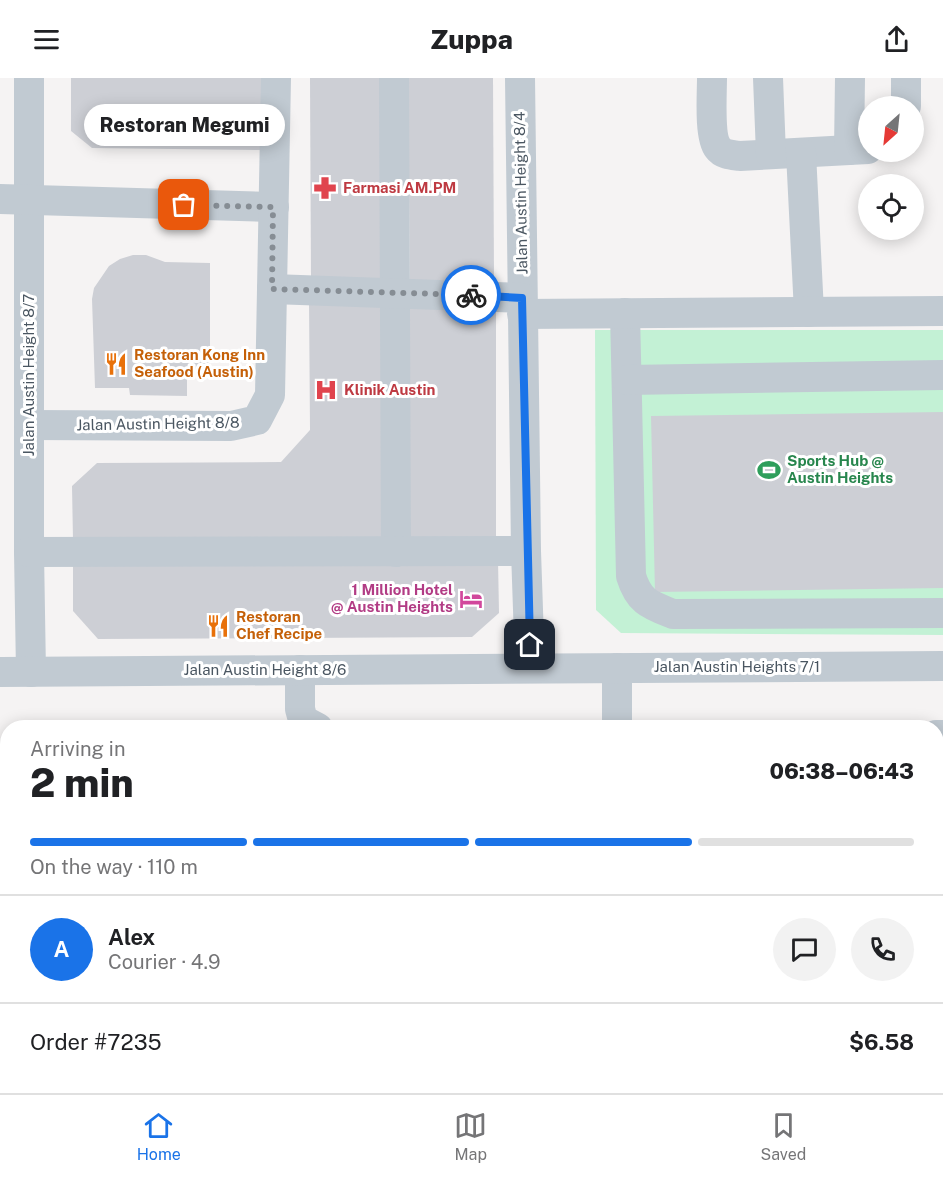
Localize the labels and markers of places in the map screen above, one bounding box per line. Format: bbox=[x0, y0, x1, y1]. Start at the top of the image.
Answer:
callout: Restoran Megumi bbox=[84, 103, 284, 145]
pharmacy icon: Farmasi AM.PM bbox=[312, 175, 338, 201]
pin bbox=[158, 179, 209, 230]
place label: Farmasi AM.PM bbox=[343, 179, 456, 196]
place label: Restoran Kong Inn Seafood (Austin) bbox=[134, 346, 265, 380]
restaurant icon: Restoran Kong Inn Seafood (Austin) bbox=[103, 351, 129, 377]
hospital icon: Klinik Austin bbox=[313, 377, 339, 403]
place label: Klinik Austin bbox=[344, 381, 435, 398]
place label: Sports Hub @ Austin Heights bbox=[787, 452, 893, 486]
sports icon: Sports Hub @ Austin Heights bbox=[756, 457, 782, 483]
place label: 1 Million Hotel @ Austin Heights bbox=[331, 581, 453, 615]
hotel icon: 1 Million Hotel @ Austin Heights bbox=[458, 586, 484, 612]
place label: Restoran Chef Recipe bbox=[236, 608, 322, 642]
restaurant icon: Restoran Chef Recipe bbox=[205, 613, 231, 639]
pin bbox=[504, 619, 555, 670]

